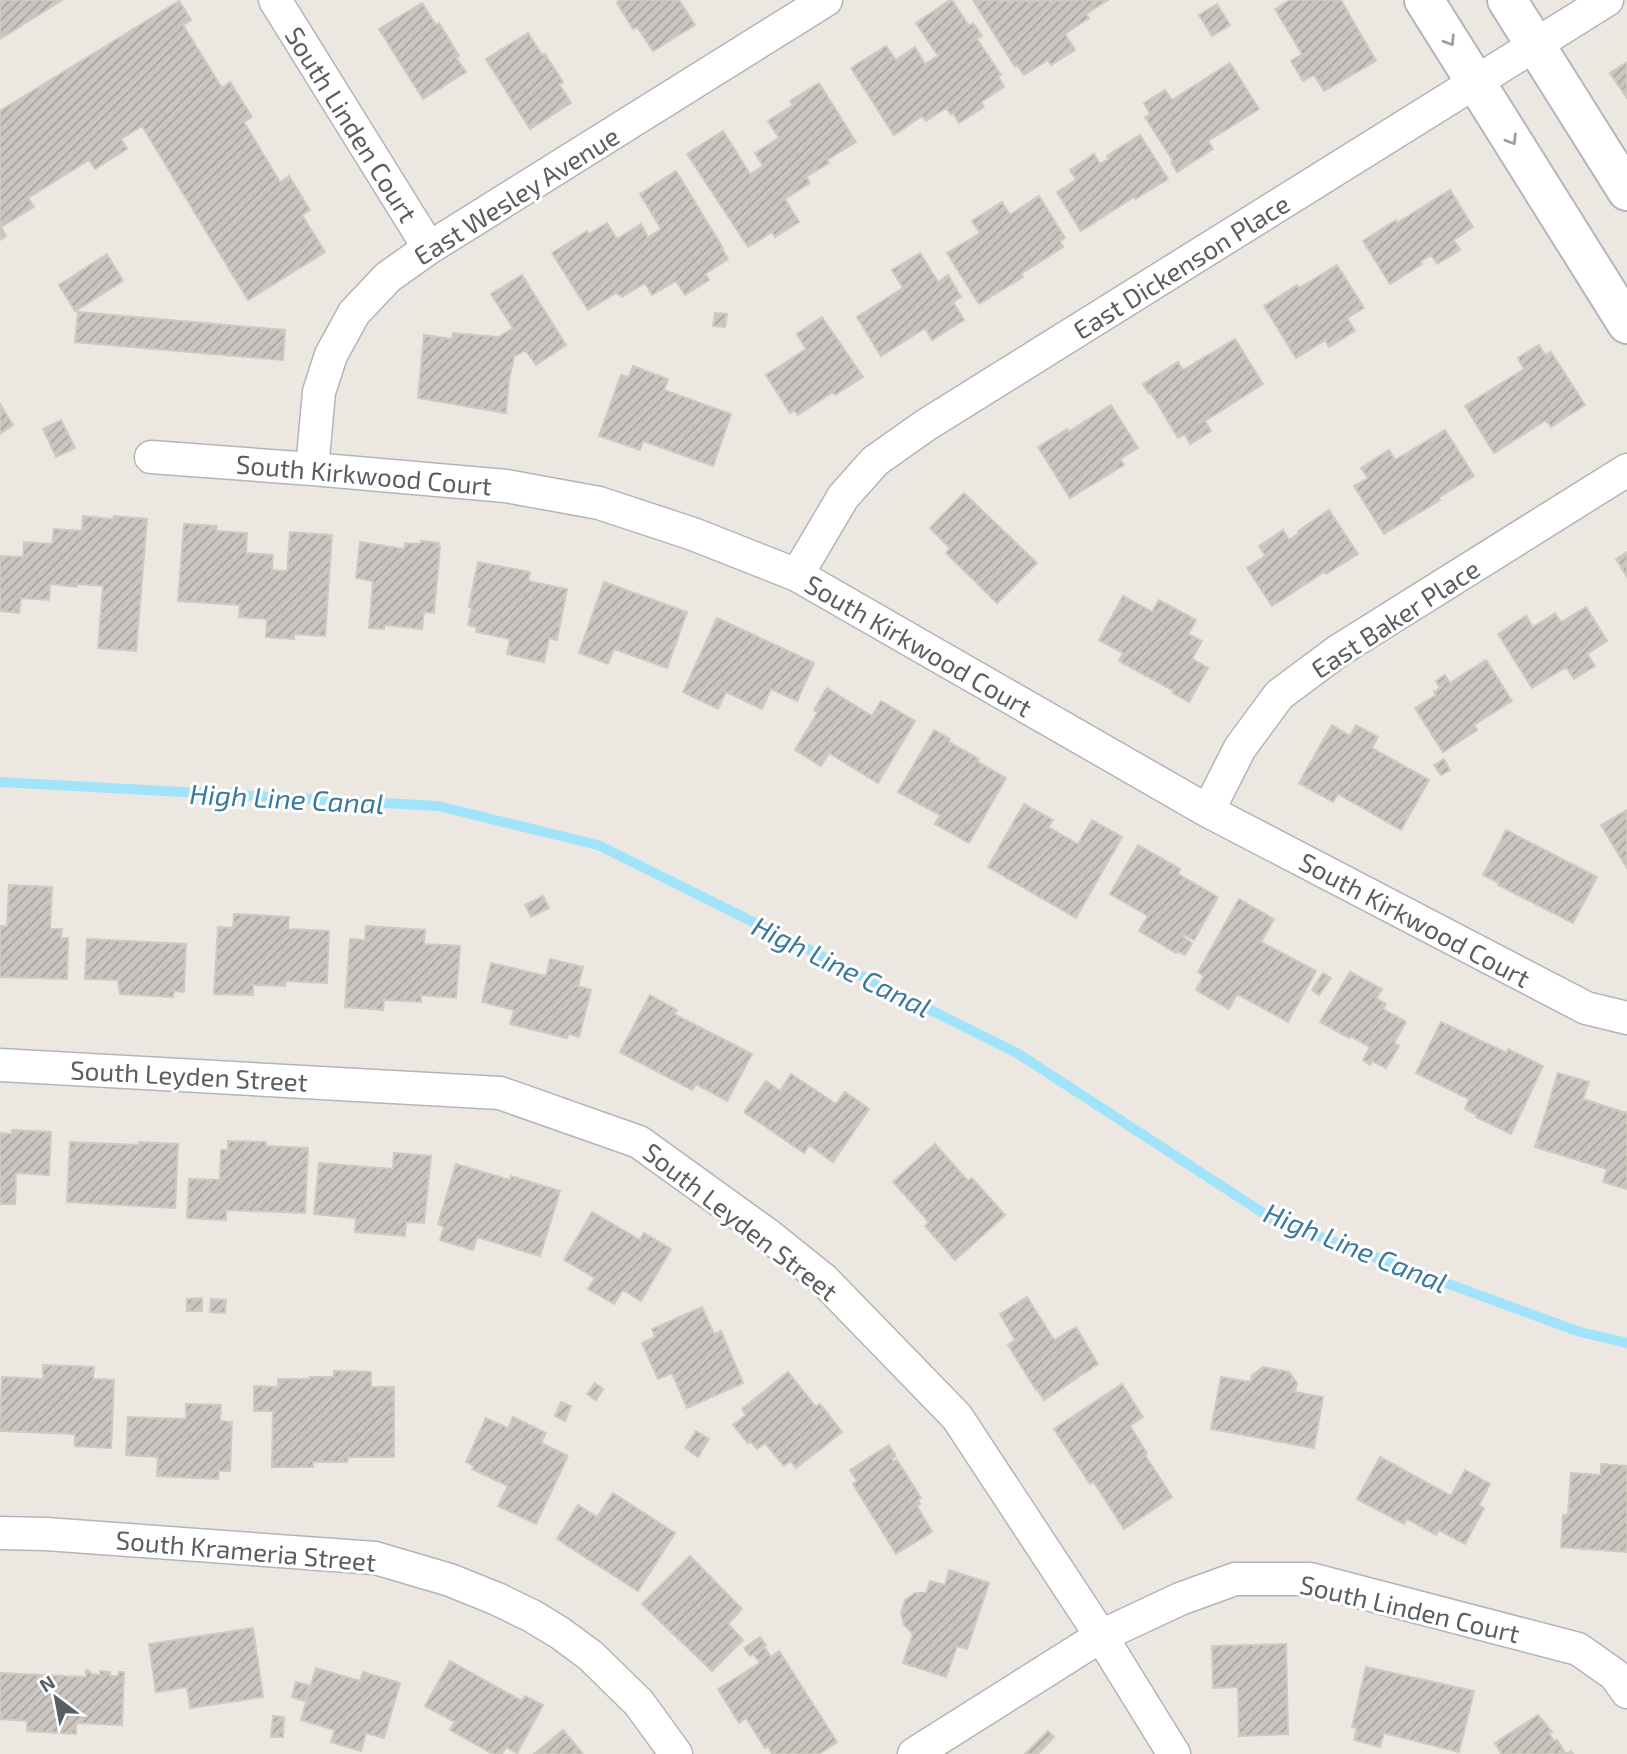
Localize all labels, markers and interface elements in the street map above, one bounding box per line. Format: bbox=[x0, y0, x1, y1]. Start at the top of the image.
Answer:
street label: South Linden Court bbox=[279, 21, 425, 227]
one-way arrow bbox=[1442, 34, 1455, 47]
street label: East Wesley Avenue bbox=[408, 119, 624, 271]
one-way arrow bbox=[1504, 133, 1517, 146]
street label: East Dickenson Place bbox=[1067, 187, 1295, 345]
street label: South Kirkwood Court bbox=[235, 447, 493, 501]
street label: East Baker Place bbox=[1305, 552, 1485, 684]
street label: South Kirkwood Court bbox=[800, 567, 1038, 723]
water label: High Line Canal bbox=[189, 776, 385, 820]
street label: South Kirkwood Court bbox=[1294, 845, 1536, 993]
water label: High Line Canal bbox=[747, 908, 937, 1024]
street label: South Leyden Street bbox=[69, 1053, 309, 1097]
street label: South Leyden Street bbox=[638, 1136, 844, 1306]
water label: High Line Canal bbox=[1259, 1195, 1453, 1299]
street label: South Krameria Street bbox=[115, 1523, 377, 1577]
street label: South Linden Court bbox=[1297, 1568, 1523, 1648]
north arrow bbox=[21, 1663, 91, 1733]
text: N bbox=[35, 1670, 59, 1697]

